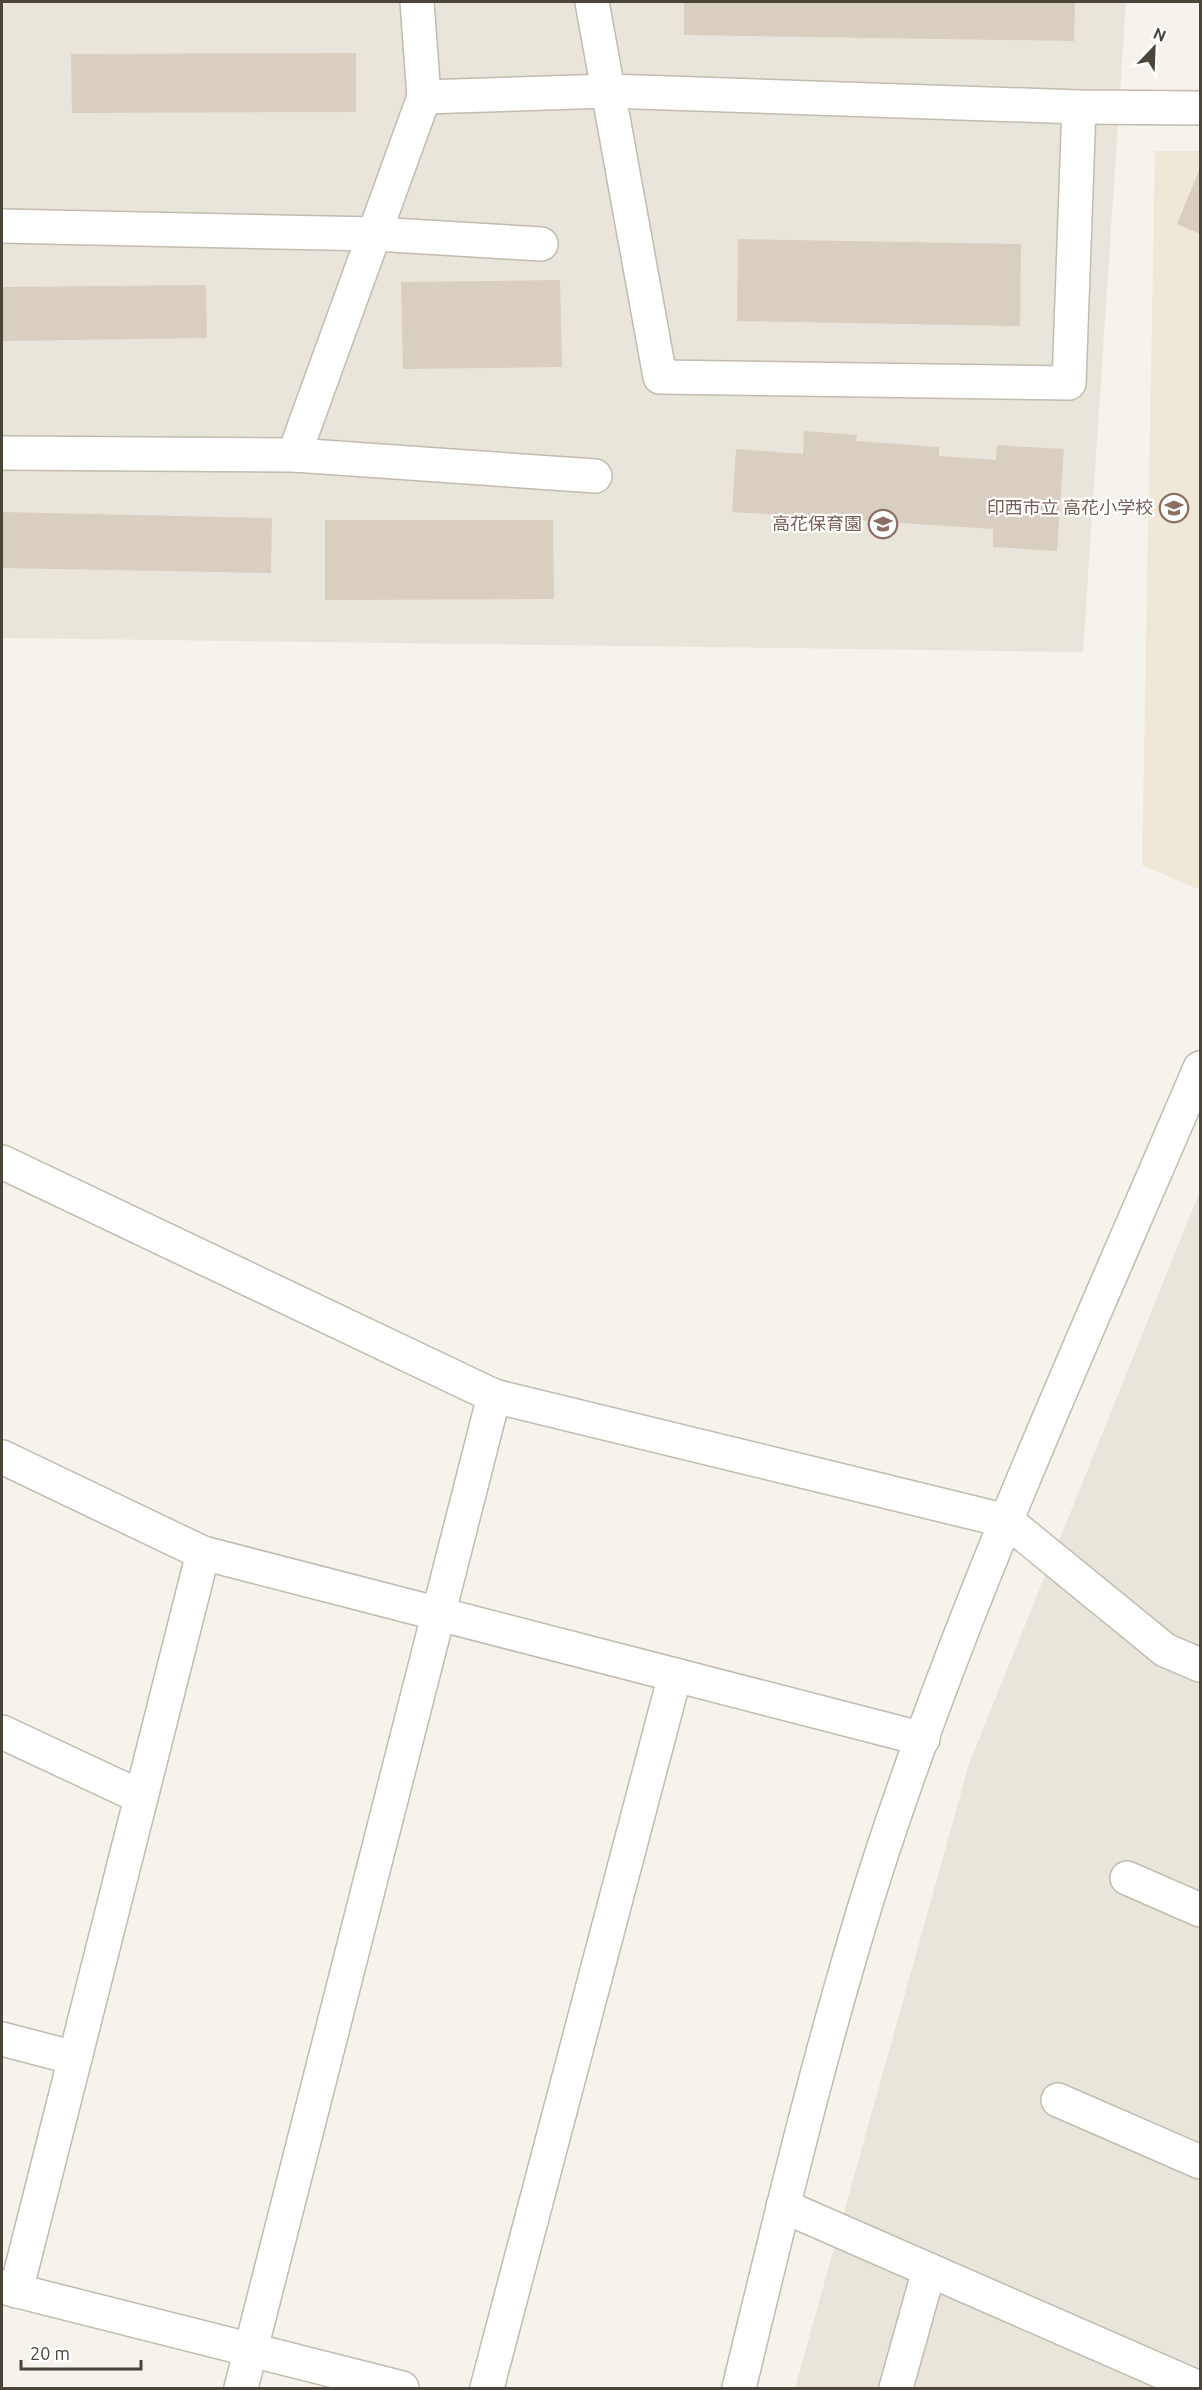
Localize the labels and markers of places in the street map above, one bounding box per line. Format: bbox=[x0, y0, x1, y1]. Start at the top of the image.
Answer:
school or university icon: 印西市立 高花小学校 bbox=[1158, 492, 1190, 524]
place label: 印西市立 高花小学校 bbox=[987, 497, 1153, 517]
school or university icon: 高花保育園 bbox=[867, 508, 899, 540]
place label: 高花保育園 bbox=[772, 513, 862, 533]

